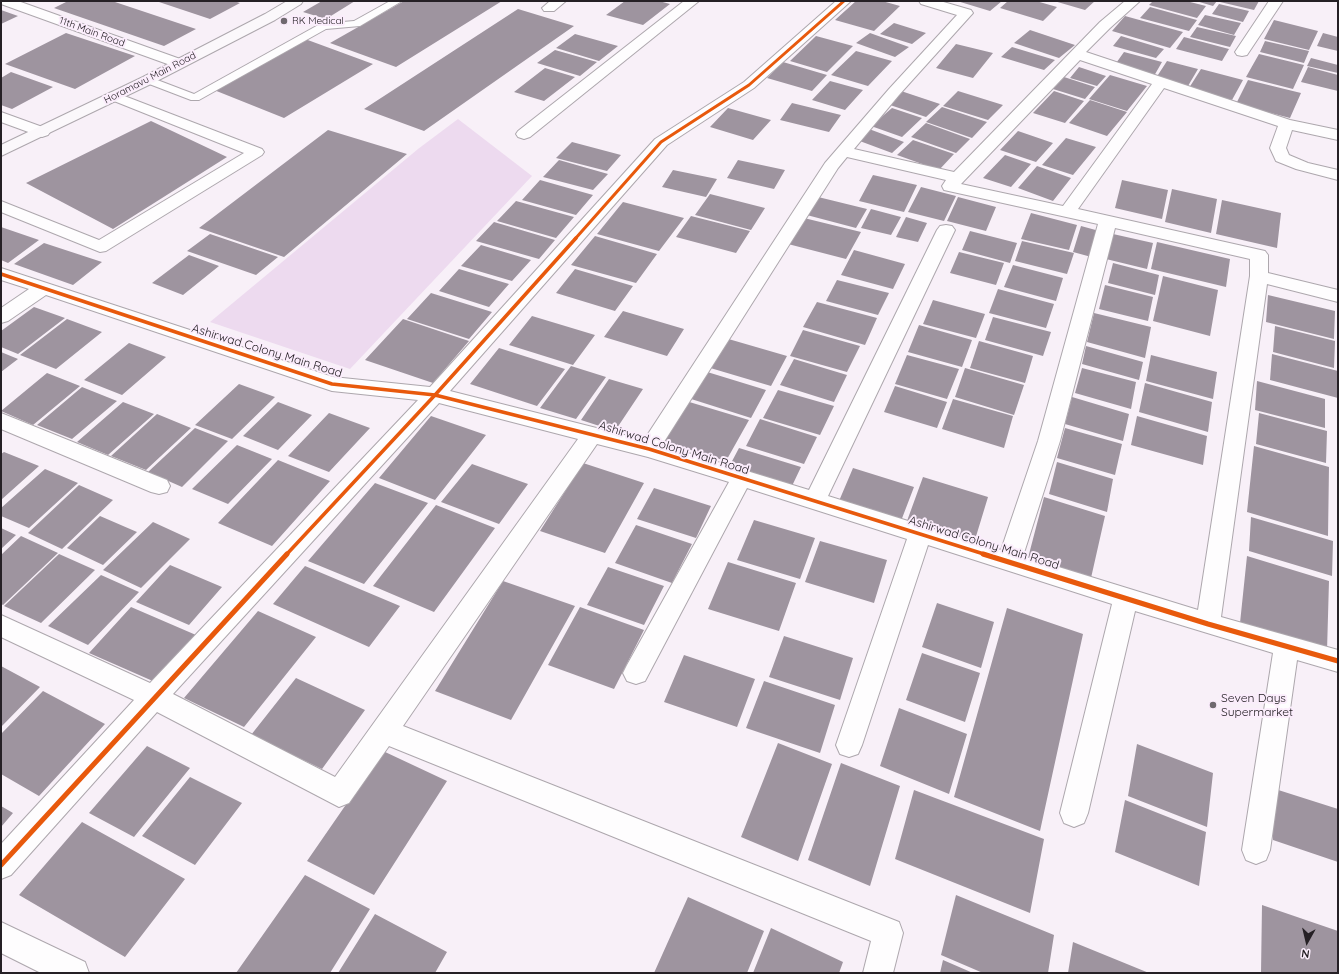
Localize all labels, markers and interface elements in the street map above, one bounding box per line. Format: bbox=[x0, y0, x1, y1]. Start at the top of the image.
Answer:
street label: 11th Main Road bbox=[58, 15, 126, 49]
place label: RK Medical bbox=[292, 15, 344, 27]
marker: RK Medical bbox=[279, 16, 289, 26]
street label: Horamavu Main Road bbox=[102, 50, 198, 106]
street label: Ashirwad Colony Main Road bbox=[190, 321, 344, 381]
street label: Ashirwad Colony Main Road bbox=[597, 418, 751, 478]
street label: Ashirwad Colony Main Road bbox=[907, 513, 1061, 573]
place label: Seven Days Supermarket bbox=[1221, 691, 1293, 719]
marker: Seven Days Supermarket bbox=[1208, 700, 1218, 710]
north arrow bbox=[1287, 922, 1327, 962]
text: N bbox=[1300, 946, 1310, 961]

